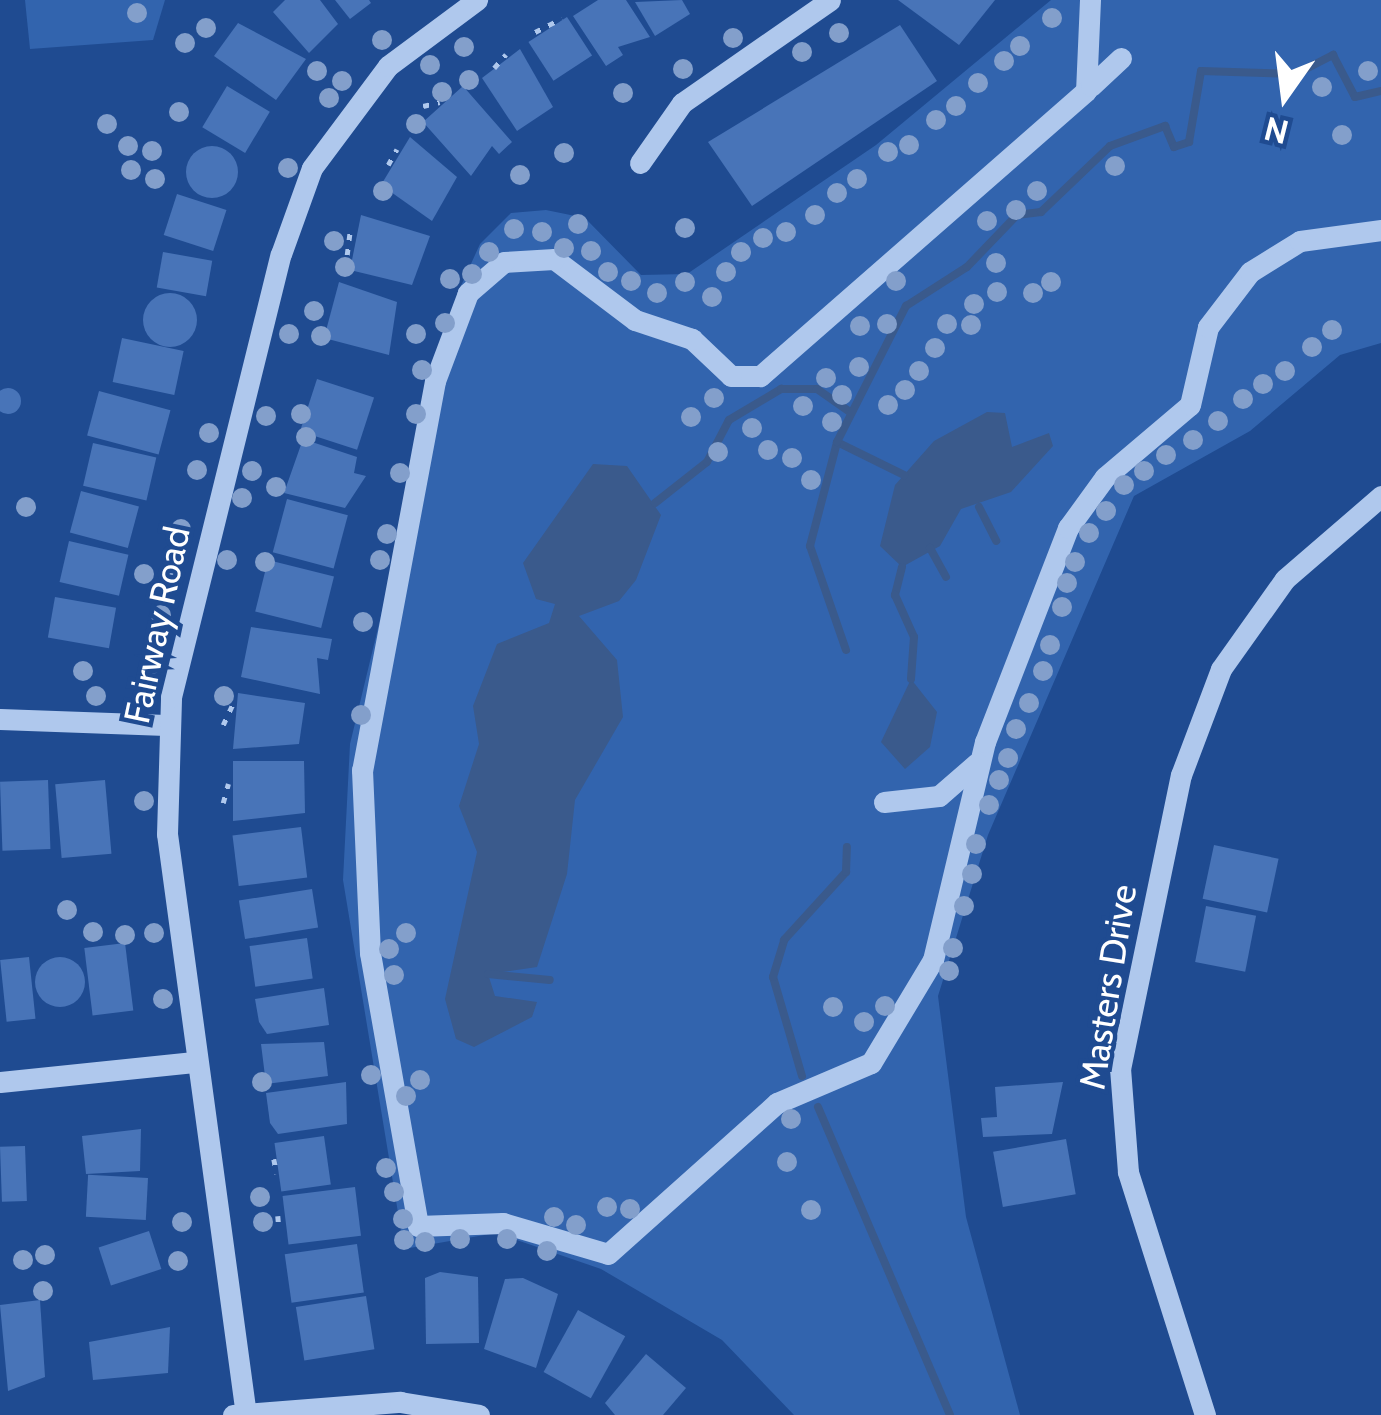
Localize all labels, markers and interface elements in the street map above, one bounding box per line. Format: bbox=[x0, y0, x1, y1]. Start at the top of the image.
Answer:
north arrow bbox=[1225, 36, 1345, 156]
text: N bbox=[1260, 109, 1292, 153]
street label: Fairway Road bbox=[115, 523, 199, 727]
street label: Masters Drive bbox=[1070, 882, 1146, 1092]

